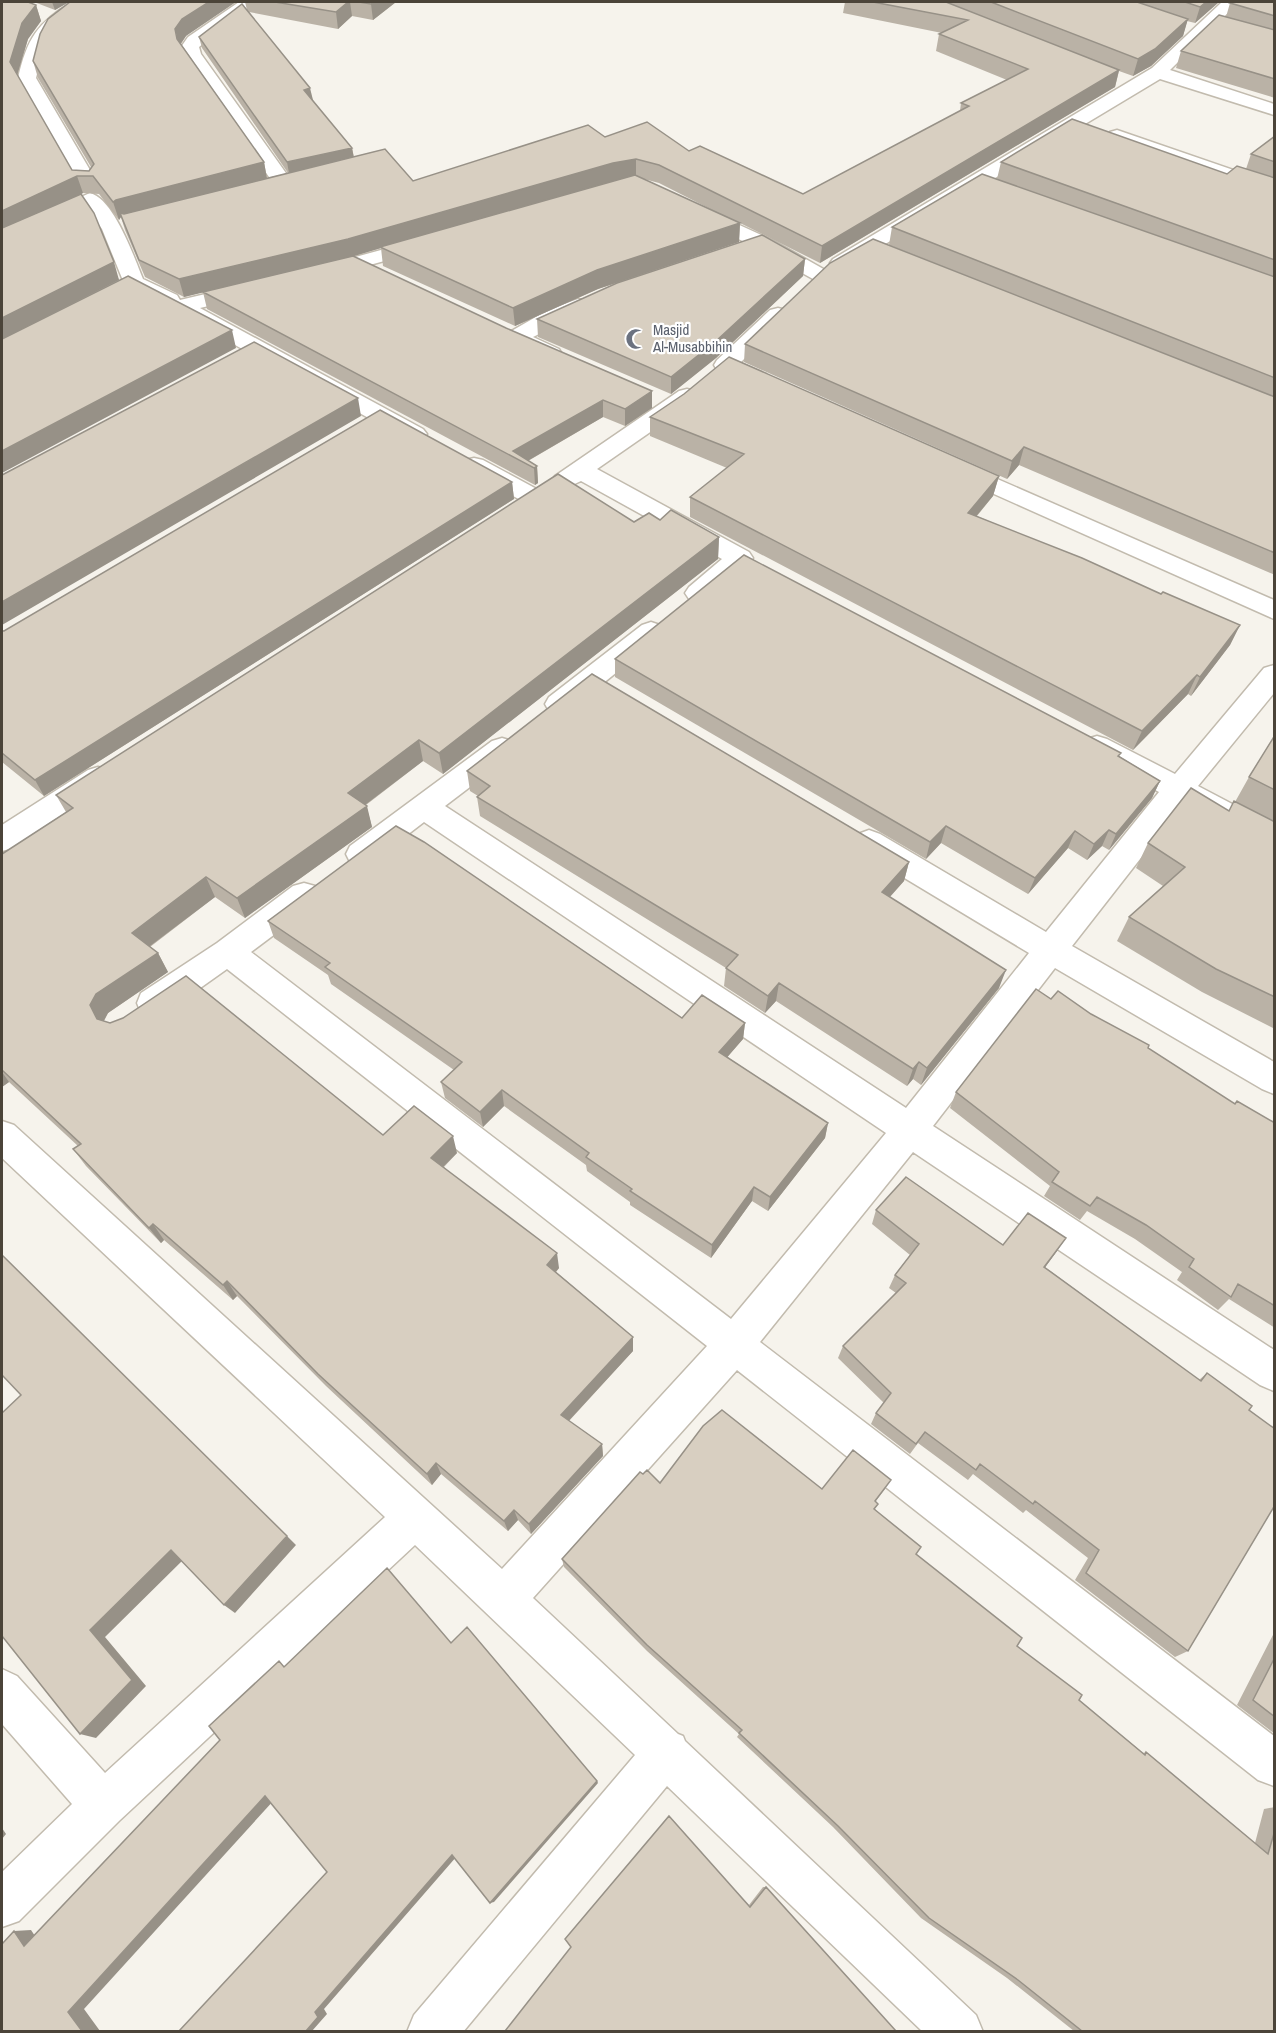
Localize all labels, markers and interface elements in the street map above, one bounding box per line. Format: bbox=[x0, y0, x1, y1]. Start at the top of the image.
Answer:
place label: Masjid Al-Musabbihin bbox=[652, 319, 732, 357]
mosque icon: Masjid Al-Musabbihin bbox=[624, 327, 648, 351]

